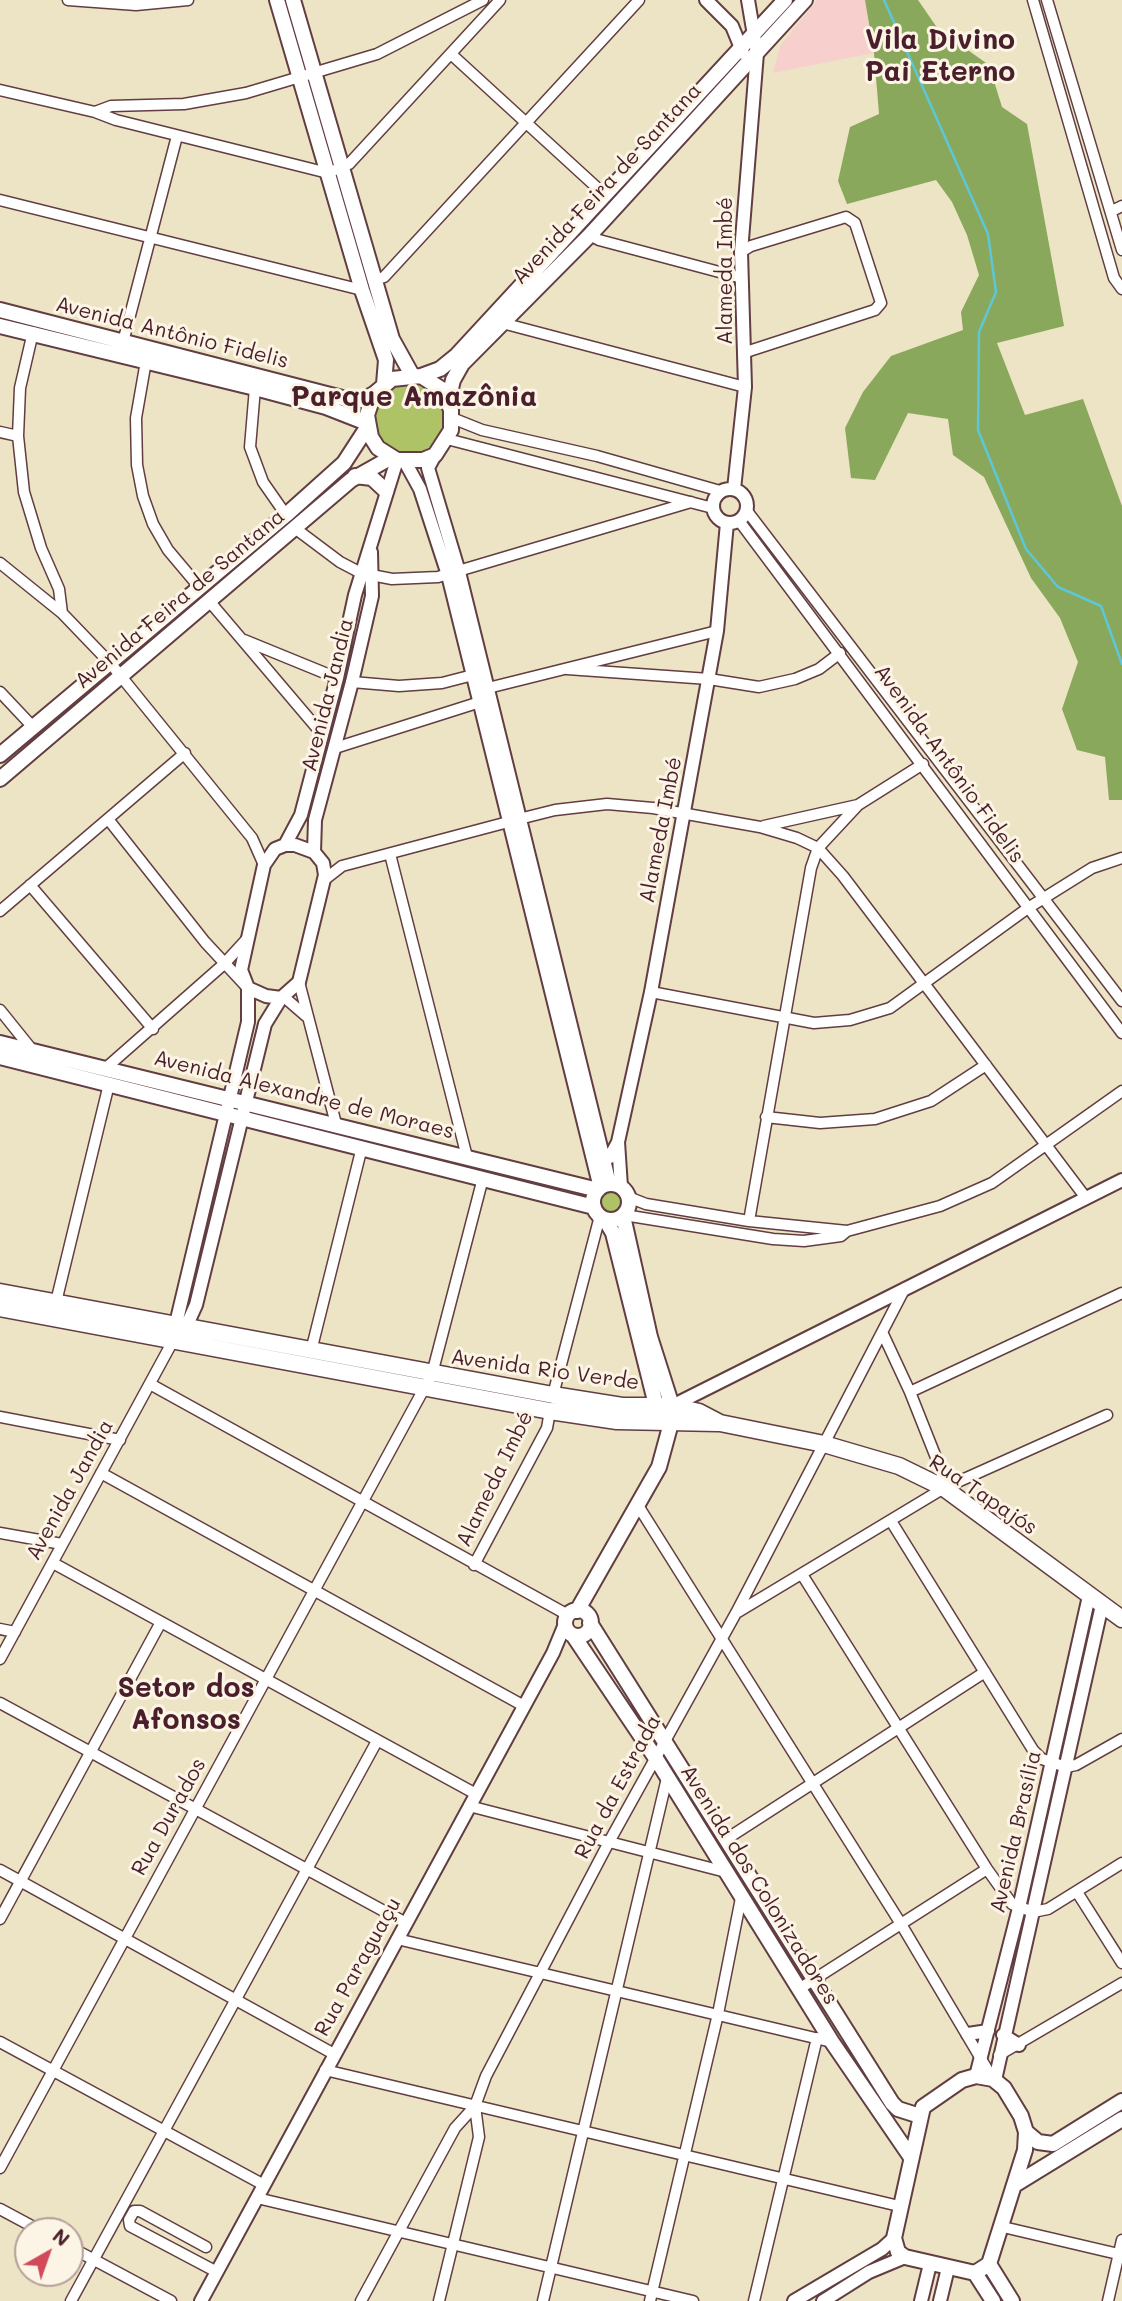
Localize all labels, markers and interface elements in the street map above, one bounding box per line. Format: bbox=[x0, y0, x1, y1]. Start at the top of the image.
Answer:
district label: Vila Divino Pai Eterno bbox=[865, 23, 1015, 89]
street label: Avenida Feira de Santana bbox=[507, 78, 707, 290]
street label: Alameda Imbé bbox=[713, 197, 739, 345]
street label: Avenida Antônio Fidelis bbox=[53, 292, 291, 374]
district label: Parque Amazônia bbox=[291, 380, 537, 414]
street label: Avenida Feira de Santana bbox=[70, 504, 290, 694]
street label: Avenida Jandia bbox=[297, 616, 359, 774]
street label: Avenida Antônio Fidelis bbox=[869, 660, 1029, 868]
street label: Alameda Imbé bbox=[635, 755, 687, 905]
street label: Avenida Alexandre de Moraes bbox=[151, 1045, 457, 1145]
street label: Avenida Rio Verde bbox=[449, 1344, 641, 1396]
street label: Alameda Imbé bbox=[451, 1407, 539, 1551]
street label: Avenida Jandia bbox=[21, 1415, 119, 1565]
street label: Rua Tapajós bbox=[924, 1450, 1042, 1540]
district label: Setor dos Afonsos bbox=[117, 1671, 255, 1737]
street label: Rua da Estrada bbox=[569, 1711, 667, 1863]
street label: Avenida Brasília bbox=[985, 1748, 1047, 1916]
street label: Rua Durados bbox=[126, 1754, 212, 1880]
street label: Avenida dos Colonizadores bbox=[675, 1760, 843, 2010]
street label: Rua Paraguaçu bbox=[309, 1893, 407, 2041]
north arrow bbox=[14, 2217, 84, 2287]
text: N bbox=[48, 2223, 75, 2251]

